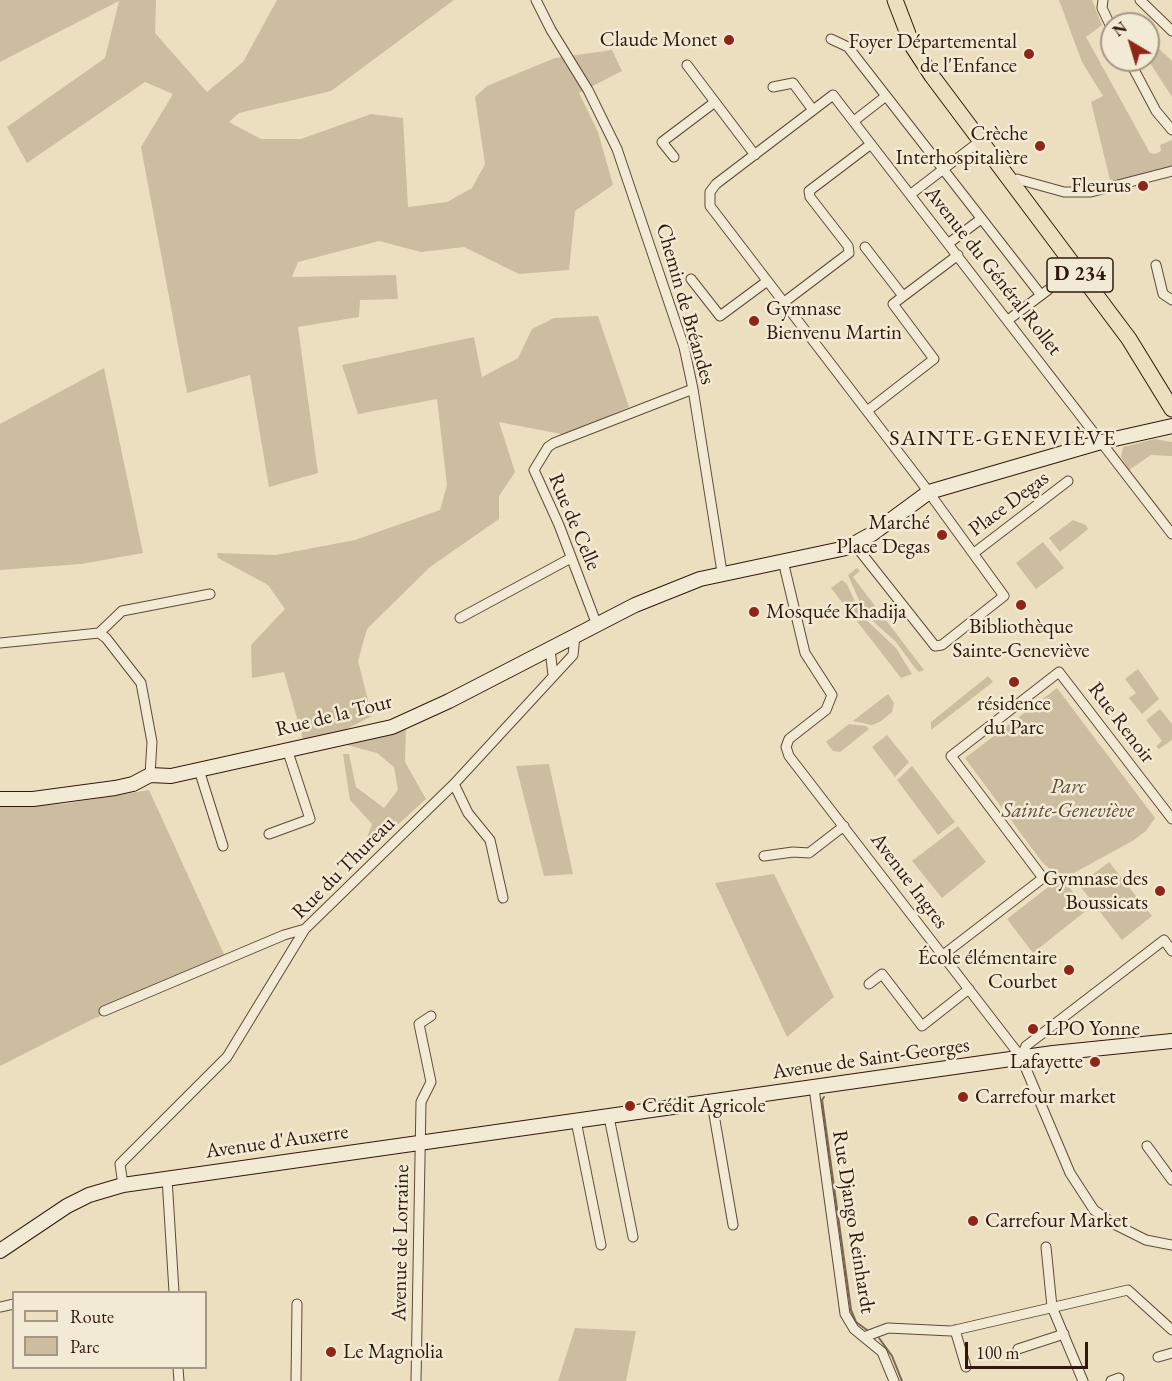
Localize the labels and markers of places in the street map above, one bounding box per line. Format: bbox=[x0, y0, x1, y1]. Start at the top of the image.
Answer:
place label: Claude Monet bbox=[600, 27, 717, 53]
place label: Foyer Départemental de l'Enfance bbox=[849, 29, 1017, 79]
marker: Claude Monet bbox=[722, 33, 736, 47]
marker: Foyer Départemental de l'Enfance bbox=[1022, 47, 1036, 61]
place label: Crèche Interhospitalière bbox=[895, 121, 1028, 171]
marker: Crèche Interhospitalière bbox=[1033, 139, 1047, 153]
place label: Fleurus bbox=[1071, 173, 1131, 199]
marker: Fleurus bbox=[1136, 179, 1150, 193]
place label: Gymnase Bienvenu Martin bbox=[766, 296, 902, 346]
marker: Gymnase Bienvenu Martin bbox=[747, 314, 761, 328]
place label: Marché Place Degas bbox=[836, 510, 930, 560]
marker: Marché Place Degas bbox=[935, 528, 949, 542]
marker: Bibliothèque Sainte-Geneviève bbox=[1014, 598, 1028, 612]
place label: Mosquée Khadija bbox=[766, 599, 906, 625]
marker: Mosquée Khadija bbox=[747, 605, 761, 619]
place label: Bibliothèque Sainte-Geneviève bbox=[952, 614, 1090, 664]
marker: résidence du Parc bbox=[1007, 675, 1021, 689]
place label: résidence du Parc bbox=[977, 691, 1051, 741]
place label: Gymnase des Boussicats bbox=[1043, 866, 1148, 916]
marker: Gymnase des Boussicats bbox=[1153, 884, 1167, 898]
place label: École élémentaire Courbet bbox=[918, 945, 1057, 995]
marker: École élémentaire Courbet bbox=[1062, 963, 1076, 977]
place label: LPO Yonne bbox=[1045, 1016, 1140, 1042]
marker: LPO Yonne bbox=[1026, 1022, 1040, 1036]
place label: Lafayette bbox=[1010, 1049, 1083, 1075]
marker: Lafayette bbox=[1088, 1055, 1102, 1069]
place label: Carrefour market bbox=[975, 1084, 1116, 1110]
marker: Carrefour market bbox=[956, 1090, 970, 1104]
place label: Crédit Agricole bbox=[642, 1093, 766, 1119]
marker: Crédit Agricole bbox=[623, 1099, 637, 1113]
place label: Carrefour Market bbox=[985, 1208, 1128, 1234]
marker: Carrefour Market bbox=[966, 1214, 980, 1228]
place label: Le Magnolia bbox=[343, 1339, 443, 1365]
marker: Le Magnolia bbox=[324, 1345, 338, 1359]

